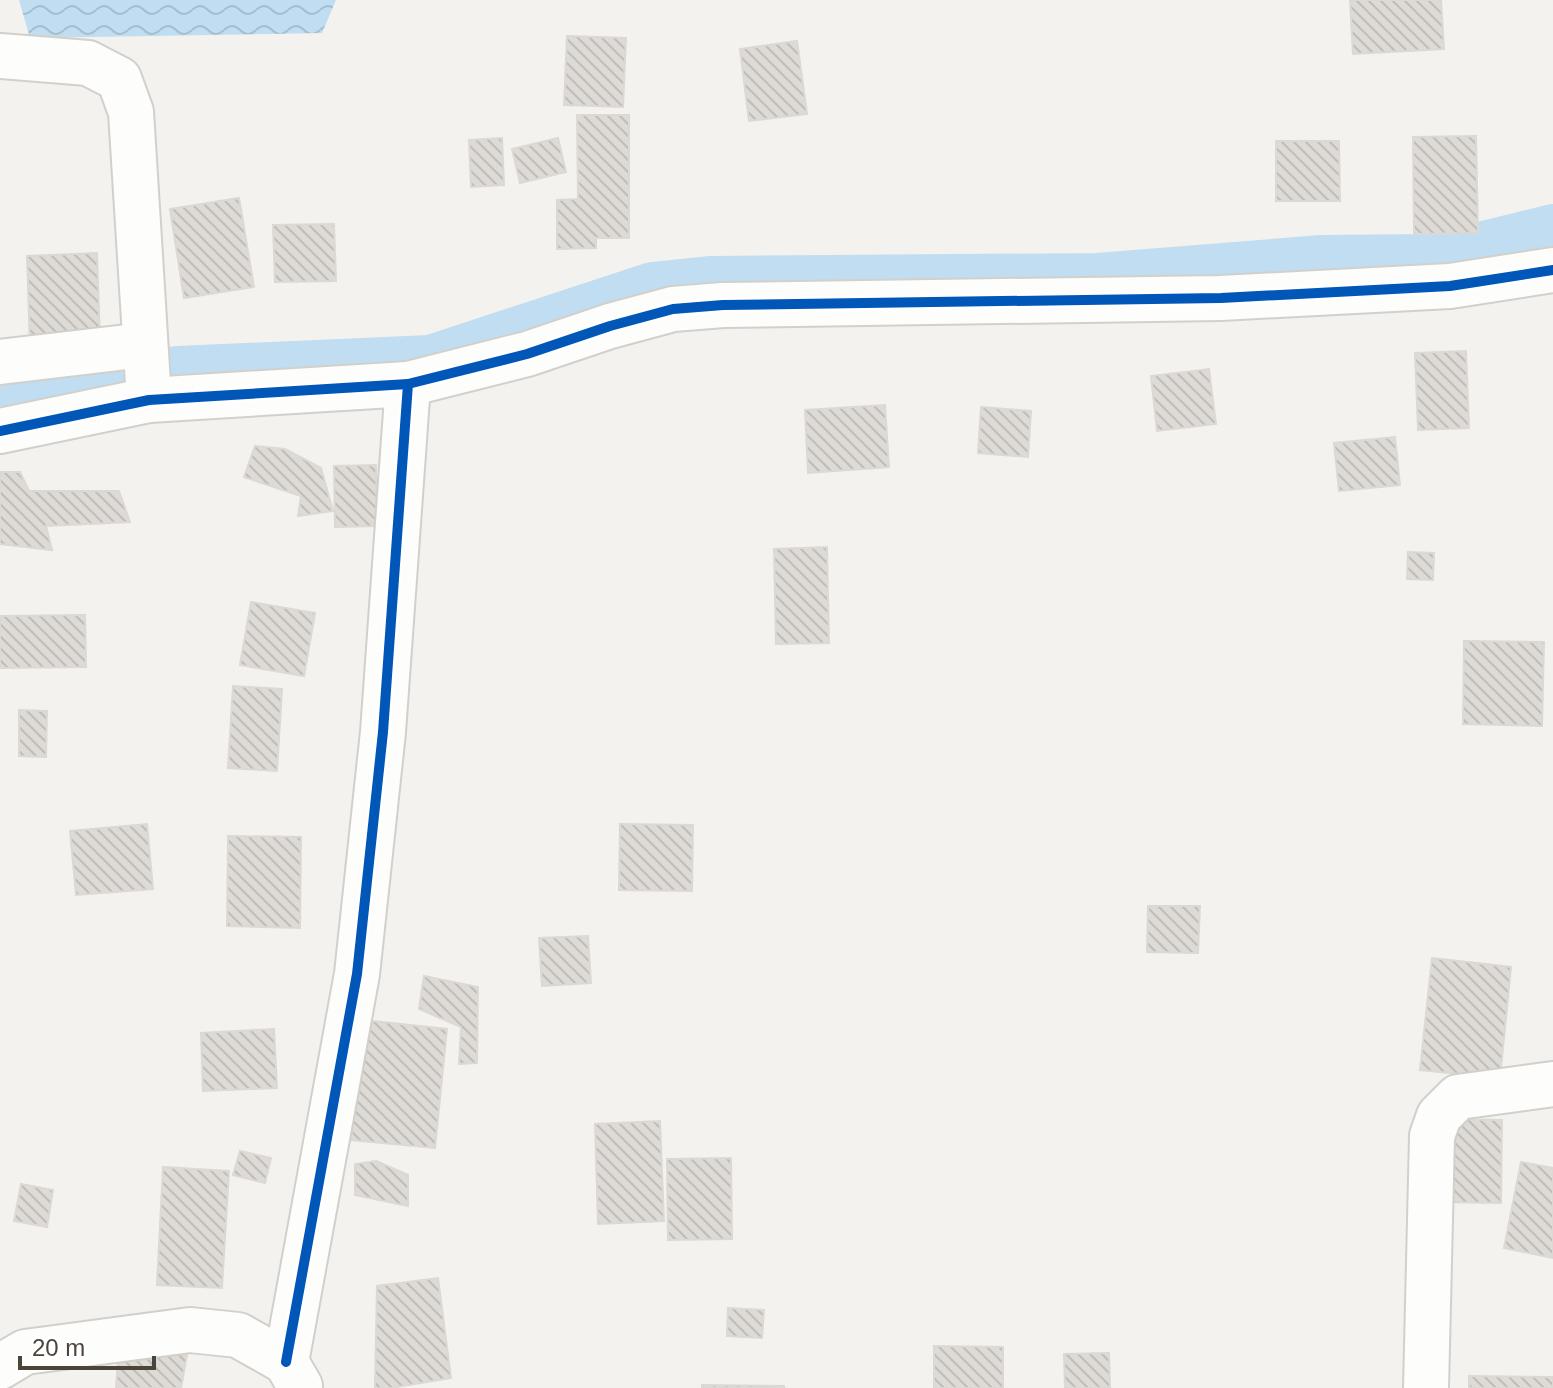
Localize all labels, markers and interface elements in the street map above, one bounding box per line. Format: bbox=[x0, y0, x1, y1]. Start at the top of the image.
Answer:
scale bar bbox=[20, 1320, 154, 1370]
text: 20 m bbox=[32, 1334, 85, 1361]

